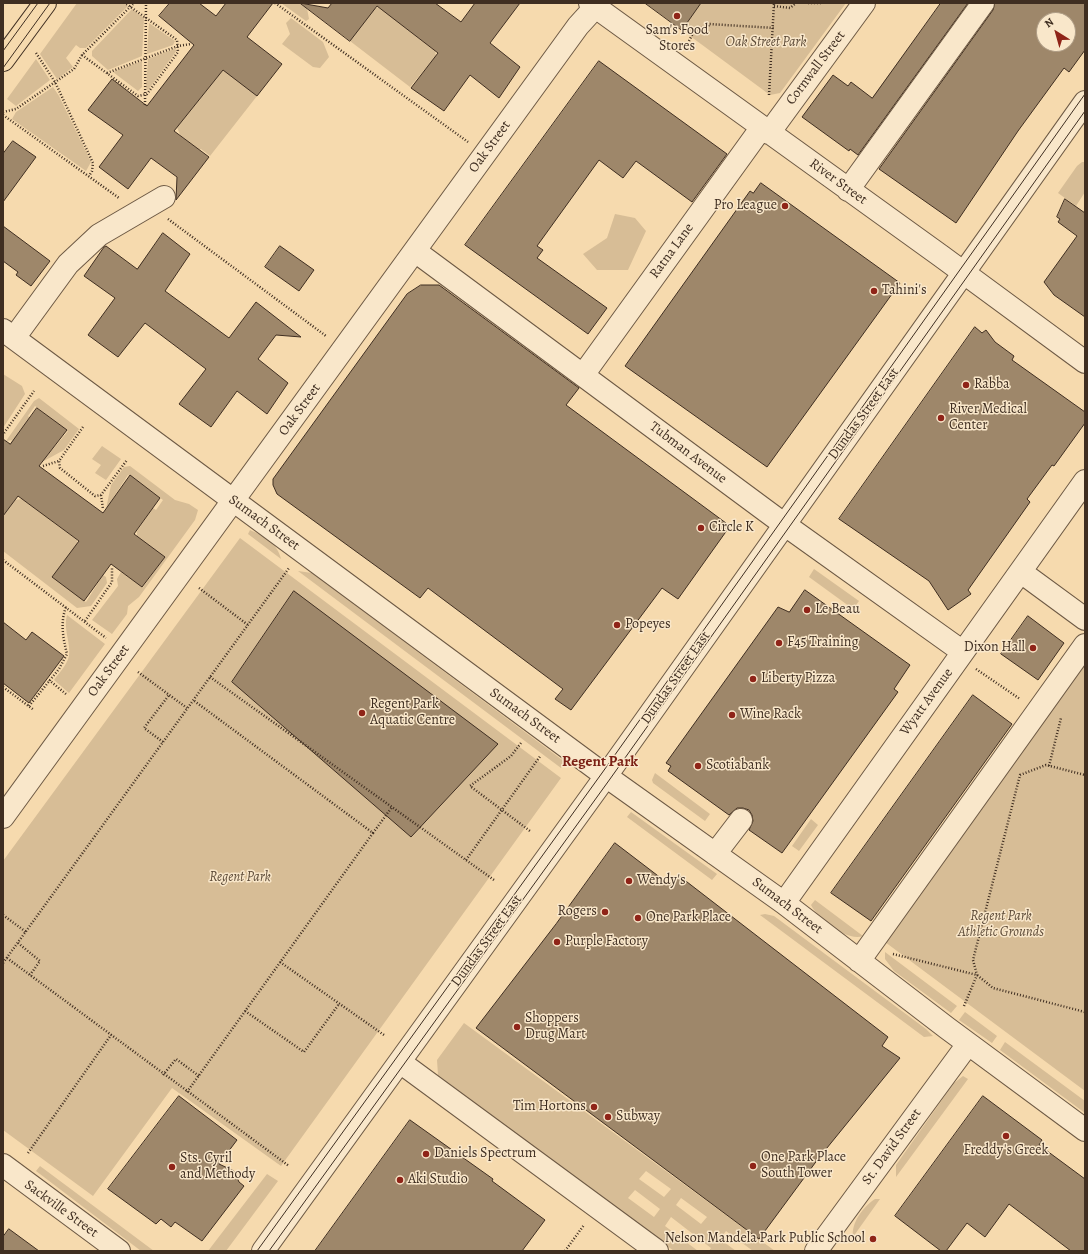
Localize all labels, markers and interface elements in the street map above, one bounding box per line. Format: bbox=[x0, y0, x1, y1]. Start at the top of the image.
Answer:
marker: Sam's Food Stores bbox=[672, 11, 682, 21]
north arrow bbox=[1036, 12, 1076, 52]
text: N bbox=[1041, 14, 1057, 31]
place label: Sam's Food Stores bbox=[645, 23, 709, 56]
street label: Cornwall Street bbox=[783, 28, 849, 108]
park label: Oak Street Park bbox=[726, 35, 806, 51]
street label: Oak Street bbox=[465, 118, 515, 176]
street label: River Street bbox=[806, 155, 870, 209]
place label: Pro League bbox=[714, 198, 777, 214]
marker: Pro League bbox=[780, 201, 790, 211]
street label: Ratna Lane bbox=[646, 220, 698, 282]
place label: Tahini's bbox=[882, 283, 927, 299]
marker: Tahini's bbox=[869, 286, 879, 296]
street label: Dundas Street East bbox=[825, 365, 903, 463]
place label: Rabba bbox=[974, 377, 1010, 393]
marker: Rabba bbox=[961, 380, 971, 390]
street label: Oak Street bbox=[275, 381, 325, 439]
place label: River Medical Center bbox=[949, 402, 1027, 434]
marker: River Medical Center bbox=[936, 413, 946, 423]
street label: Tubman Avenue bbox=[646, 419, 730, 487]
street label: Sumach Street bbox=[225, 492, 303, 554]
place label: Circle K bbox=[709, 520, 754, 536]
marker: Circle K bbox=[696, 523, 706, 533]
place label: Le Beau bbox=[815, 602, 860, 618]
marker: Le Beau bbox=[802, 605, 812, 615]
place label: Popeyes bbox=[625, 617, 671, 633]
marker: Popeyes bbox=[612, 620, 622, 630]
street label: Dundas Street East bbox=[638, 628, 714, 728]
place label: F45 Training bbox=[787, 635, 859, 651]
marker: F45 Training bbox=[774, 638, 784, 648]
place label: Dixon Hall bbox=[964, 640, 1025, 656]
street label: Oak Street bbox=[84, 642, 134, 700]
marker: Dixon Hall bbox=[1028, 643, 1038, 653]
street label: Wyatt Avenue bbox=[897, 665, 957, 739]
place label: Liberty Pizza bbox=[761, 671, 835, 687]
marker: Liberty Pizza bbox=[748, 674, 758, 684]
street label: Sumach Street bbox=[486, 685, 564, 747]
place label: Regent Park Aquatic Centre bbox=[370, 697, 455, 730]
place label: Wine Rack bbox=[740, 707, 801, 723]
marker: Regent Park Aquatic Centre bbox=[357, 708, 367, 718]
marker: Wine Rack bbox=[727, 710, 737, 720]
district label: Regent Park bbox=[562, 753, 638, 771]
place label: Scotiabank bbox=[706, 758, 769, 774]
marker: Scotiabank bbox=[693, 761, 703, 771]
park label: Regent Park bbox=[209, 870, 271, 886]
place label: Wendy's bbox=[637, 873, 686, 889]
street label: Sumach Street bbox=[748, 874, 826, 938]
marker: Wendy's bbox=[624, 876, 634, 886]
street label: Dundas Street East bbox=[448, 892, 526, 990]
place label: Rogers bbox=[558, 904, 597, 920]
marker: Rogers bbox=[600, 907, 610, 917]
park label: Regent Park Athletic Grounds bbox=[958, 909, 1044, 942]
place label: One Park Place bbox=[646, 910, 731, 926]
marker: One Park Place bbox=[633, 913, 643, 923]
place label: Purple Factory bbox=[565, 934, 648, 950]
marker: Purple Factory bbox=[552, 937, 562, 947]
place label: Shoppers Drug Mart bbox=[525, 1011, 586, 1044]
marker: Shoppers Drug Mart bbox=[512, 1022, 522, 1032]
place label: Tim Hortons bbox=[513, 1099, 586, 1115]
marker: Tim Hortons bbox=[589, 1102, 599, 1112]
street label: St. David Street bbox=[859, 1106, 925, 1188]
place label: Subway bbox=[616, 1109, 660, 1125]
marker: Subway bbox=[603, 1112, 613, 1122]
marker: Freddy's Greek bbox=[1001, 1131, 1011, 1141]
place label: Freddy's Greek bbox=[963, 1143, 1049, 1159]
place label: Daniels Spectrum bbox=[434, 1146, 536, 1162]
marker: Daniels Spectrum bbox=[421, 1149, 431, 1159]
place label: One Park Place South Tower bbox=[761, 1150, 846, 1182]
place label: Sts. Cyril and Methody bbox=[180, 1151, 255, 1184]
marker: One Park Place South Tower bbox=[748, 1161, 758, 1171]
marker: Sts. Cyril and Methody bbox=[167, 1162, 177, 1172]
place label: Aki Studio bbox=[408, 1172, 468, 1188]
marker: Aki Studio bbox=[395, 1175, 405, 1185]
street label: Sackville Street bbox=[21, 1177, 101, 1241]
place label: Nelson Mandela Park Public School bbox=[665, 1231, 865, 1247]
marker: Nelson Mandela Park Public School bbox=[868, 1234, 878, 1244]

